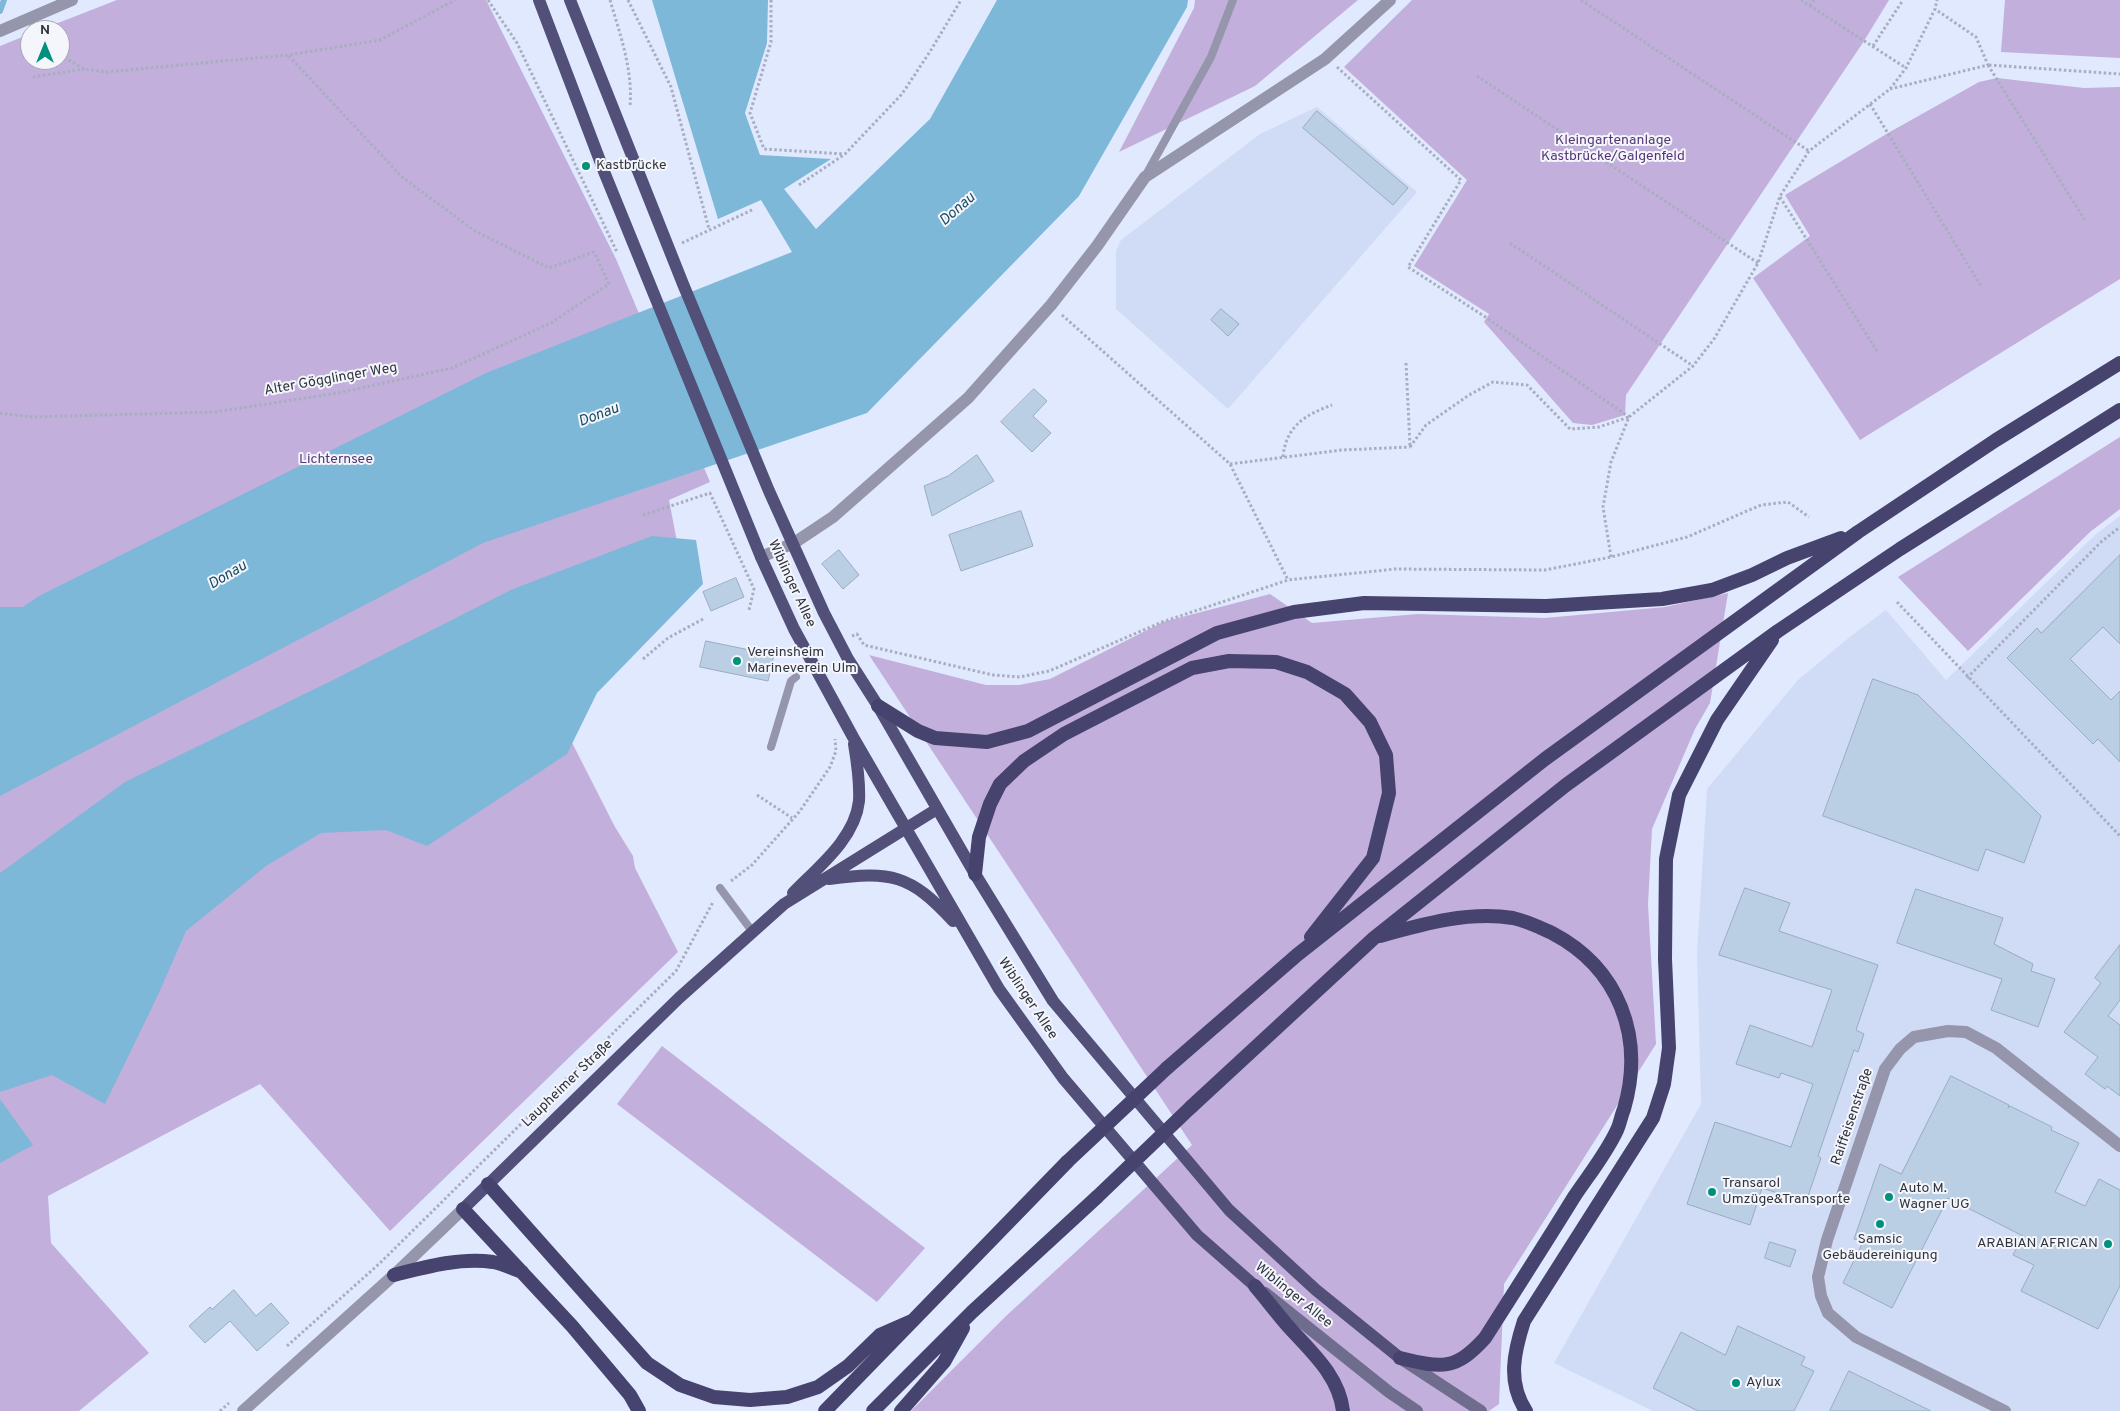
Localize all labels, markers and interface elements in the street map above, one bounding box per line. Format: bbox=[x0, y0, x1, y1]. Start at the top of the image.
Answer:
north arrow bbox=[20, 20, 70, 70]
text: N bbox=[40, 22, 50, 39]
park label: Kleingartenanlage Kastbrücke/Galgenfeld bbox=[1541, 133, 1685, 166]
place label: Kastbrücke bbox=[596, 158, 667, 174]
marker: Kastbrücke bbox=[580, 160, 592, 172]
water label: Donau bbox=[936, 190, 980, 230]
street label: Alter Gögglinger Weg bbox=[263, 360, 399, 400]
water label: Donau bbox=[576, 400, 622, 432]
park label: Lichternsee bbox=[299, 452, 373, 468]
street label: Wiblinger Allee bbox=[763, 537, 819, 631]
water label: Donau bbox=[206, 558, 250, 594]
place label: Vereinsheim Marineverein Ulm bbox=[747, 645, 857, 678]
marker: Vereinsheim Marineverein Ulm bbox=[731, 655, 743, 667]
street label: Wiblinger Allee bbox=[994, 955, 1060, 1043]
street label: Laupheimer Straße bbox=[519, 1036, 617, 1132]
street label: Raiffeisenstraße bbox=[1829, 1066, 1877, 1168]
place label: Transarol Umzüge&Transporte bbox=[1722, 1176, 1850, 1208]
place label: Auto M. Wagner UG bbox=[1899, 1181, 1970, 1214]
marker: Transarol Umzüge&Transporte bbox=[1706, 1186, 1718, 1198]
marker: Auto M. Wagner UG bbox=[1883, 1191, 1895, 1203]
marker: Samsic Gebäudereinigung bbox=[1874, 1218, 1886, 1230]
place label: Samsic Gebäudereinigung bbox=[1822, 1232, 1938, 1264]
place label: ARABIAN AFRICAN bbox=[1977, 1236, 2098, 1252]
marker: ARABIAN AFRICAN bbox=[2102, 1238, 2114, 1250]
street label: Wiblinger Allee bbox=[1251, 1260, 1335, 1332]
place label: Aylux bbox=[1746, 1375, 1781, 1391]
marker: Aylux bbox=[1730, 1377, 1742, 1389]

